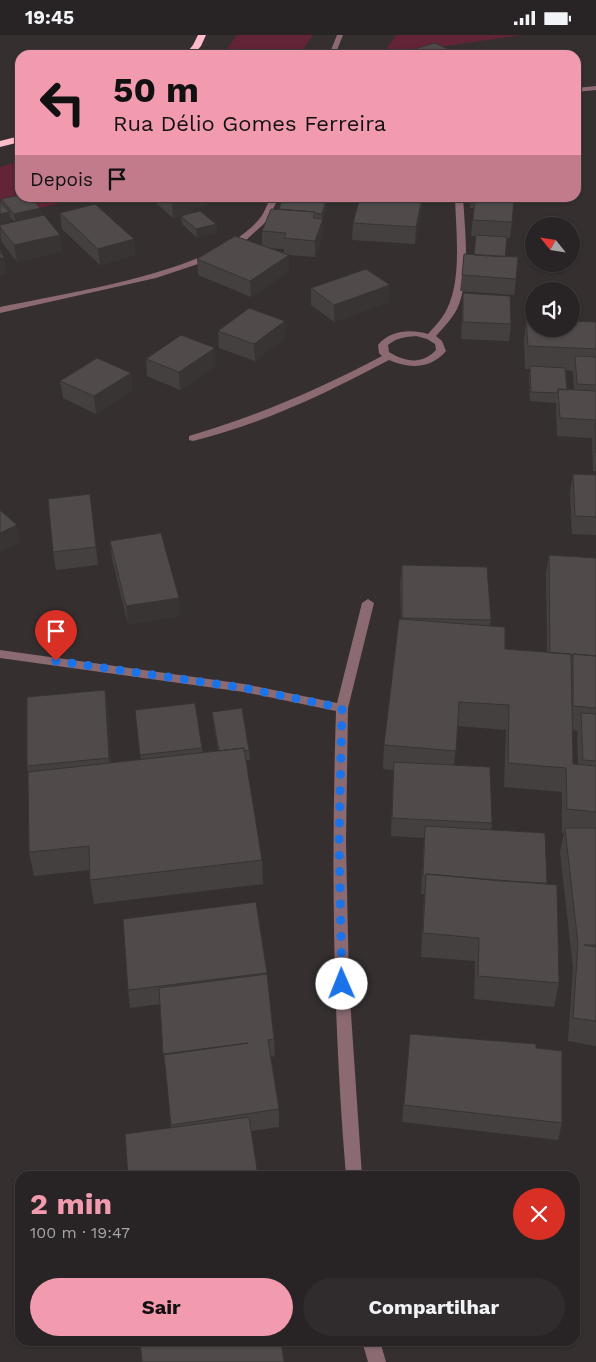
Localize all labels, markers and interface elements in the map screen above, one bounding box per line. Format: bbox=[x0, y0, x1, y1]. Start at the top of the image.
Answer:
text: 19:45 bbox=[25, 6, 74, 29]
text: 50 m bbox=[113, 69, 199, 111]
icon: left bbox=[30, 70, 95, 135]
text: Rua Délio Gomes Ferreira bbox=[113, 111, 386, 136]
icon: arrive bbox=[103, 165, 131, 193]
text: Depois bbox=[30, 168, 93, 191]
north arrow bbox=[525, 217, 580, 273]
map controls bbox=[525, 217, 580, 337]
button: sound bbox=[525, 282, 580, 337]
pin bbox=[35, 610, 77, 661]
icon: arrive bbox=[42, 617, 70, 645]
position arrow bbox=[315, 957, 367, 1009]
text: 2 min bbox=[30, 1186, 112, 1221]
button: close bbox=[513, 1188, 565, 1240]
text: 100 m · 19:47 bbox=[30, 1223, 130, 1242]
button: Sair bbox=[30, 1278, 293, 1336]
button: Compartilhar bbox=[303, 1278, 565, 1336]

